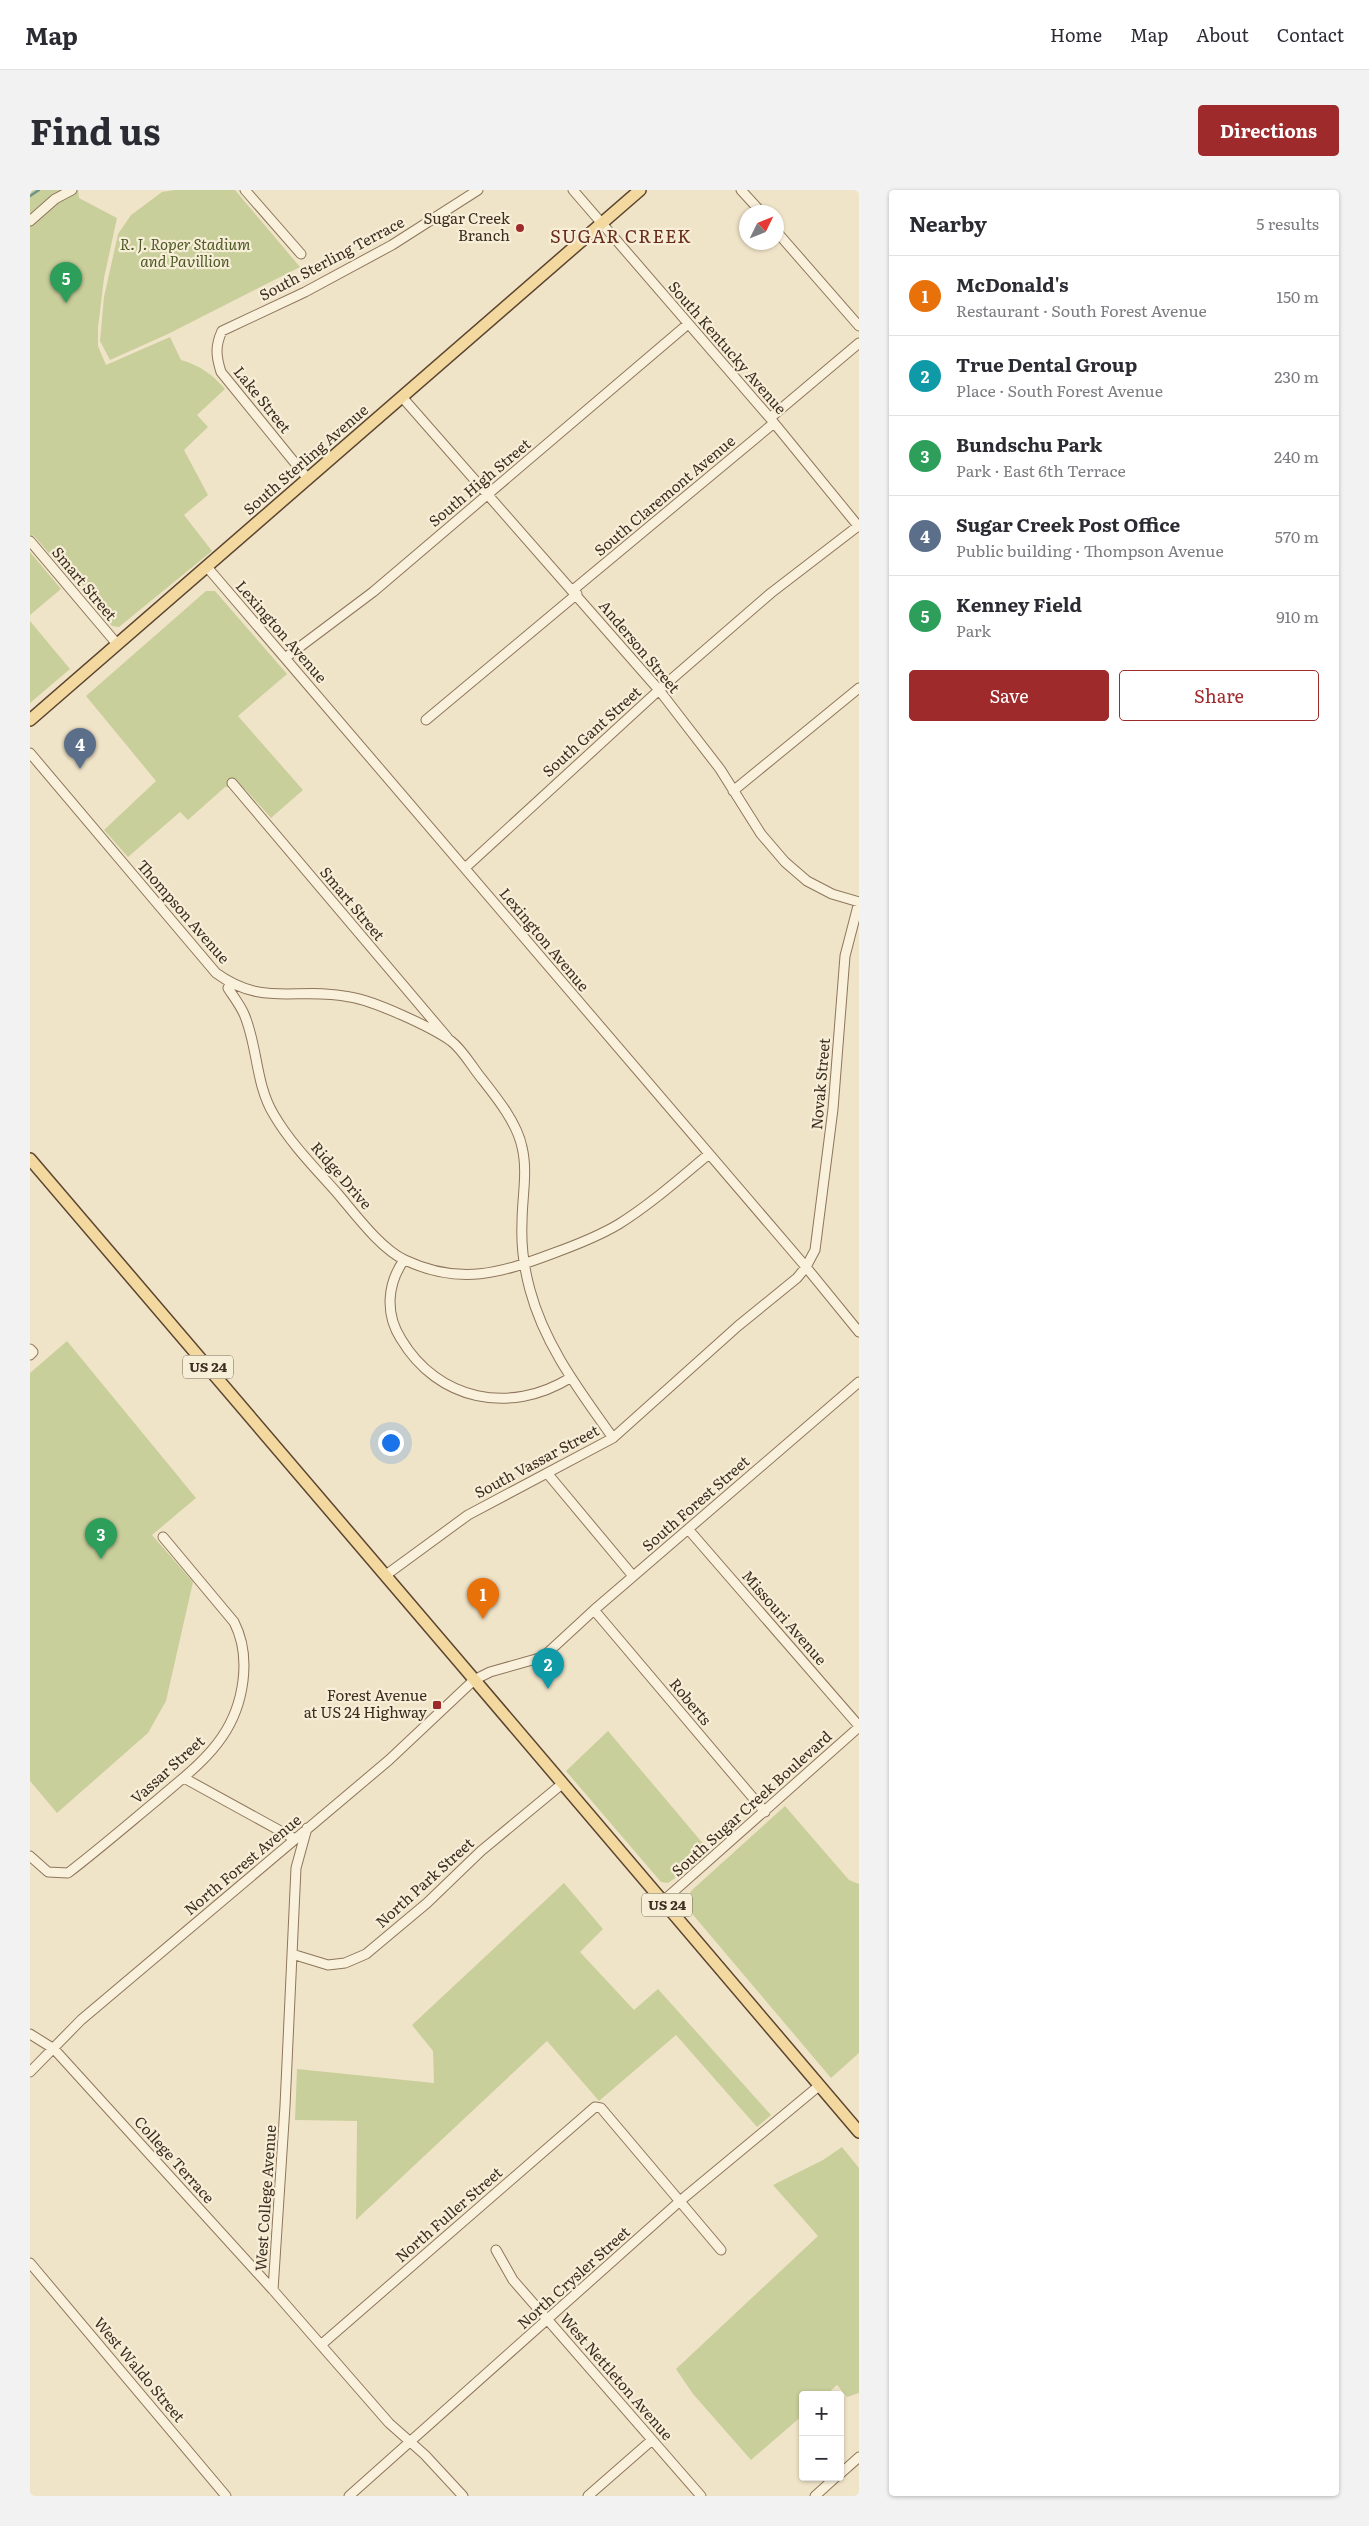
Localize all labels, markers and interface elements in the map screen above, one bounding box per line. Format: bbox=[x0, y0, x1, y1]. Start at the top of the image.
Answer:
text: Map bbox=[25, 17, 78, 52]
text: Home bbox=[1050, 21, 1102, 48]
text: Map bbox=[1130, 21, 1168, 48]
text: About bbox=[1196, 21, 1249, 48]
text: Contact bbox=[1277, 21, 1344, 48]
text: Find us bbox=[30, 104, 160, 156]
button: Directions bbox=[1198, 105, 1339, 156]
north arrow bbox=[739, 205, 784, 250]
place label: Sugar Creek Branch bbox=[424, 206, 511, 246]
text: Nearby bbox=[909, 207, 987, 238]
street label: South Sterling Terrace bbox=[255, 210, 408, 306]
text: 5 results bbox=[1256, 211, 1319, 235]
marker: Sugar Creek Branch bbox=[514, 222, 526, 234]
district label: SUGAR CREEK bbox=[550, 222, 692, 249]
park label: R. J. Roper Stadium and Pavillion bbox=[120, 232, 250, 272]
pin: 5 bbox=[50, 262, 82, 303]
text: McDonald's bbox=[956, 270, 1068, 298]
street label: South Kentucky Avenue bbox=[664, 275, 793, 419]
text: 1 bbox=[922, 284, 928, 308]
text: 150 m bbox=[1276, 284, 1319, 308]
text: Restaurant · South Forest Avenue bbox=[956, 298, 1207, 322]
text: True Dental Group bbox=[956, 350, 1137, 378]
street label: Lake Street bbox=[229, 361, 297, 438]
text: 2 bbox=[921, 364, 929, 388]
text: 230 m bbox=[1274, 364, 1319, 388]
text: Place · South Forest Avenue bbox=[956, 378, 1163, 402]
street label: South Sterling Avenue bbox=[237, 398, 373, 520]
street label: South Claremont Avenue bbox=[588, 429, 740, 561]
text: Bundschu Park bbox=[956, 430, 1102, 458]
street label: South High Street bbox=[423, 432, 535, 532]
text: 3 bbox=[921, 444, 929, 468]
text: 240 m bbox=[1274, 444, 1319, 468]
text: Park · East 6th Terrace bbox=[956, 458, 1126, 482]
text: Sugar Creek Post Office bbox=[956, 510, 1180, 538]
text: 4 bbox=[920, 524, 930, 548]
text: 570 m bbox=[1275, 524, 1319, 548]
text: Public building · Thompson Avenue bbox=[956, 538, 1224, 562]
street label: Smart Street bbox=[47, 541, 123, 625]
street label: Lexington Avenue bbox=[231, 575, 333, 688]
text: Kenney Field bbox=[956, 590, 1082, 618]
street label: Anderson Street bbox=[594, 594, 686, 698]
text: 5 bbox=[921, 604, 929, 628]
text: 910 m bbox=[1276, 604, 1319, 628]
text: Park bbox=[956, 618, 991, 642]
button: Save bbox=[909, 670, 1109, 721]
button: Share bbox=[1119, 670, 1319, 721]
street label: South Gant Street bbox=[536, 680, 646, 782]
pin: 4 bbox=[64, 728, 96, 769]
street label: Thompson Avenue bbox=[132, 854, 236, 968]
street label: Smart Street bbox=[315, 861, 391, 945]
street label: Lexington Avenue bbox=[495, 882, 596, 996]
street label: Novak Street bbox=[804, 1037, 835, 1131]
street label: Ridge Drive bbox=[306, 1136, 378, 1214]
road number: US 24 bbox=[183, 1356, 233, 1378]
street label: South Vassar Street bbox=[470, 1418, 603, 1503]
your location bbox=[378, 1430, 404, 1456]
street label: South Forest Street bbox=[636, 1450, 754, 1556]
pin: 3 bbox=[85, 1518, 117, 1559]
street label: Missouri Avenue bbox=[737, 1564, 833, 1670]
pin: 1 bbox=[467, 1578, 499, 1619]
pin: 2 bbox=[532, 1648, 564, 1689]
street label: Roberts bbox=[665, 1673, 718, 1730]
place label: Forest Avenue at US 24 Highway bbox=[304, 1683, 427, 1723]
marker: Forest Avenue at US 24 Highway bbox=[431, 1699, 443, 1711]
street label: South Sugar Creek Boulevard bbox=[666, 1725, 836, 1881]
street label: Vassar Street bbox=[125, 1729, 209, 1808]
street label: North Forest Avenue bbox=[178, 1808, 306, 1920]
street label: North Park Street bbox=[370, 1831, 478, 1932]
road number: US 24 bbox=[642, 1894, 692, 1916]
street label: College Terrace bbox=[130, 2110, 221, 2208]
street label: West College Avenue bbox=[248, 2124, 281, 2272]
street label: North Fuller Street bbox=[389, 2161, 507, 2267]
street label: North Crysler Street bbox=[512, 2220, 634, 2334]
street label: West Nettleton Avenue bbox=[555, 2307, 679, 2445]
street label: West Waldo Street bbox=[89, 2311, 191, 2427]
map controls bbox=[799, 2391, 844, 2481]
button: + bbox=[799, 2391, 844, 2436]
button: − bbox=[799, 2436, 844, 2481]

